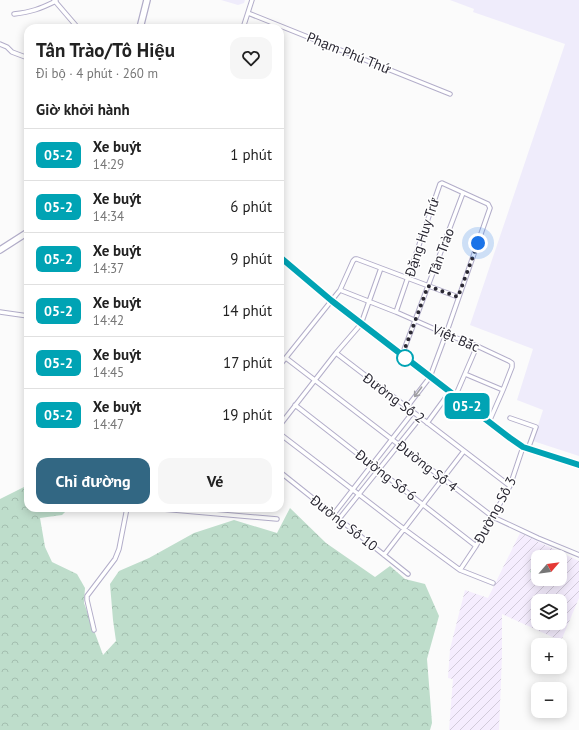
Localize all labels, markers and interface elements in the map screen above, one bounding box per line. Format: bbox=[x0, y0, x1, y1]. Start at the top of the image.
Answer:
street label: Phạm Phú Thứ bbox=[304, 28, 394, 78]
button: heart bbox=[230, 37, 272, 79]
text: Tân Trào/Tô Hiệu bbox=[36, 38, 175, 62]
text: Đi bộ · 4 phút · 260 m bbox=[36, 65, 158, 82]
text: Giờ khởi hành bbox=[36, 100, 130, 119]
text: Xe buýt bbox=[93, 137, 141, 156]
text: 1 phút bbox=[230, 145, 272, 164]
text: 05-2 bbox=[44, 146, 73, 164]
text: 14:29 bbox=[93, 156, 124, 173]
text: Xe buýt bbox=[93, 189, 141, 208]
street label: Đặng Huy Trứ bbox=[400, 195, 443, 280]
text: 6 phút bbox=[230, 197, 272, 216]
text: 05-2 bbox=[44, 198, 73, 216]
text: 14:34 bbox=[93, 208, 124, 225]
street label: Tân Trào bbox=[424, 225, 458, 279]
your location bbox=[468, 233, 488, 253]
text: Xe buýt bbox=[93, 241, 141, 260]
text: 9 phút bbox=[230, 249, 272, 268]
text: 05-2 bbox=[44, 250, 73, 268]
text: 14:37 bbox=[93, 260, 124, 277]
text: Xe buýt bbox=[93, 293, 141, 312]
text: 14 phút bbox=[222, 301, 272, 320]
text: 05-2 bbox=[44, 302, 73, 320]
text: 14:42 bbox=[93, 312, 124, 329]
street label: Việt Bắc bbox=[429, 320, 482, 356]
text: Xe buýt bbox=[93, 345, 141, 364]
unlabelled marker bbox=[396, 349, 414, 367]
text: 17 phút bbox=[223, 353, 272, 372]
text: 05-2 bbox=[44, 354, 73, 372]
text: 14:45 bbox=[93, 364, 124, 381]
street label: Đường Số 2 bbox=[359, 368, 429, 427]
one-way arrow bbox=[414, 387, 422, 398]
line badge: 05-2 bbox=[439, 393, 495, 419]
text: Xe buýt bbox=[93, 397, 141, 416]
text: 05-2 bbox=[453, 397, 481, 415]
text: 19 phút bbox=[222, 405, 272, 424]
text: 05-2 bbox=[44, 406, 73, 424]
text: 14:47 bbox=[93, 416, 124, 433]
street label: Đường Số 4 bbox=[392, 436, 462, 496]
street label: Đường Số 6 bbox=[351, 445, 420, 505]
button: Chỉ đường bbox=[36, 458, 150, 504]
button: Vé bbox=[158, 458, 272, 504]
street label: Đường Số 3 bbox=[469, 474, 520, 547]
street label: Đường Số 10 bbox=[306, 490, 382, 555]
north arrow bbox=[531, 550, 567, 586]
map controls bbox=[531, 550, 567, 718]
button: layers bbox=[531, 594, 567, 630]
button: + bbox=[531, 638, 567, 674]
button: − bbox=[531, 682, 567, 718]

